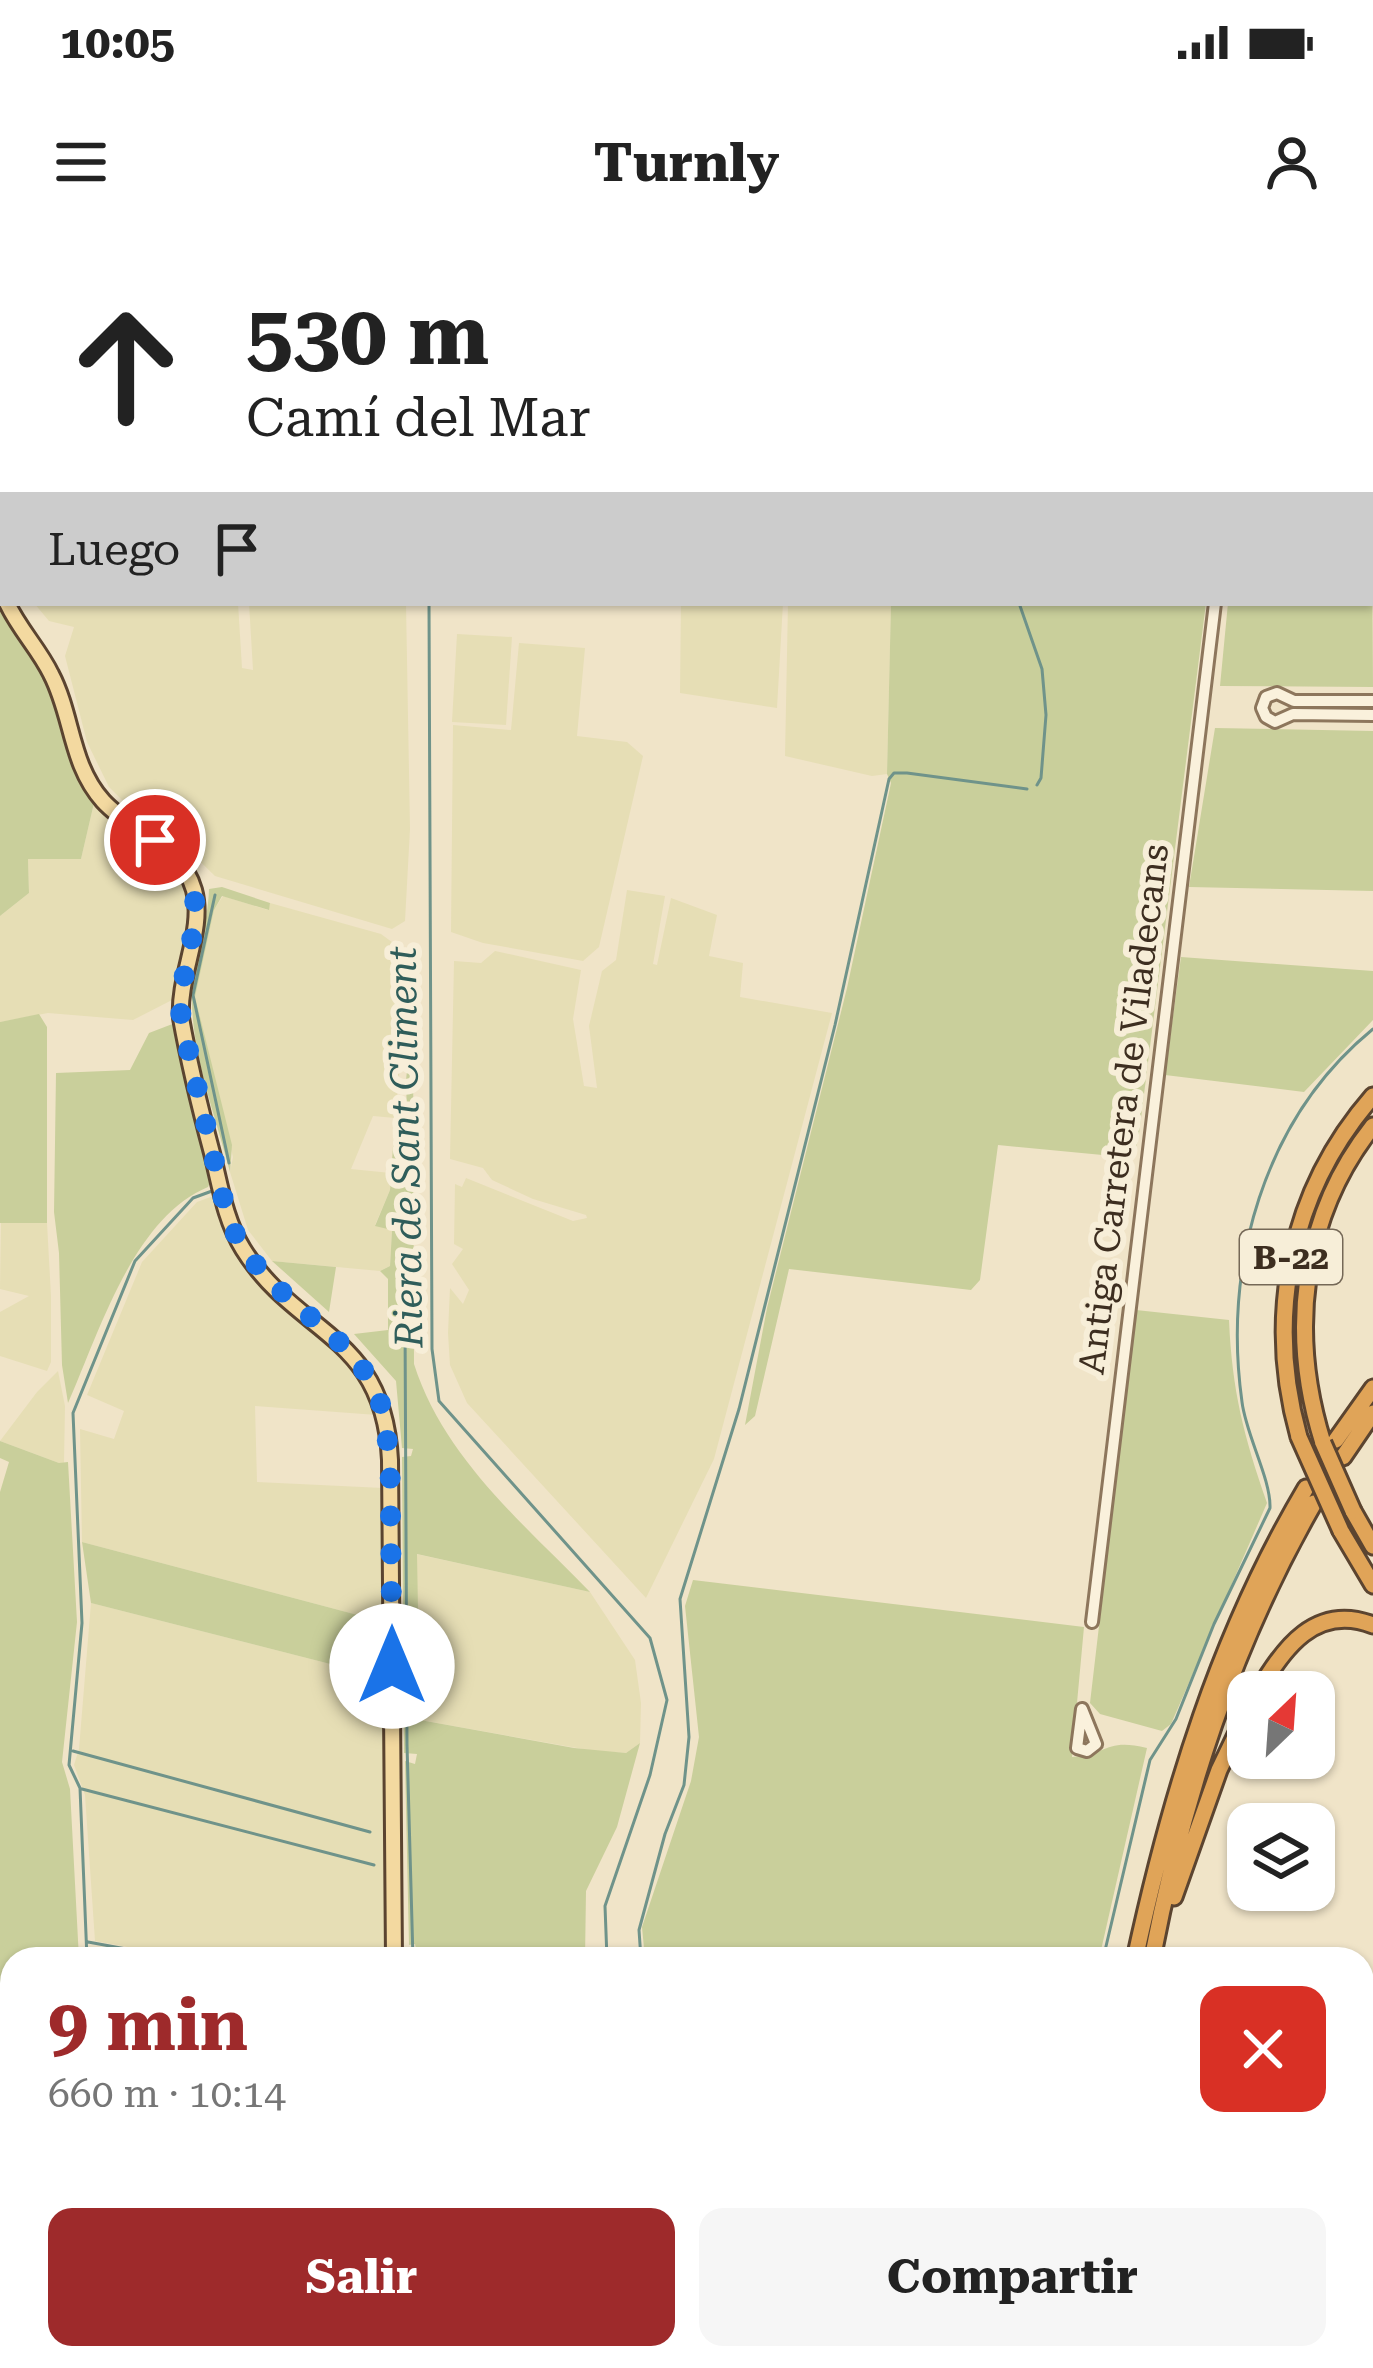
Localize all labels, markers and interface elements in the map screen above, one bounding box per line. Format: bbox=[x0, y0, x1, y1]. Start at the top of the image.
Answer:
text: 10:05 bbox=[60, 16, 175, 69]
icon: menu bbox=[48, 129, 114, 195]
icon: person bbox=[1259, 129, 1325, 195]
text: Turnly bbox=[594, 131, 779, 194]
text: 530 m bbox=[246, 286, 489, 384]
icon: ahead bbox=[48, 288, 204, 444]
text: Camí del Mar bbox=[246, 386, 591, 449]
icon: arrive bbox=[204, 516, 270, 582]
text: Luego bbox=[48, 523, 180, 576]
pin bbox=[104, 789, 206, 891]
icon: arrive bbox=[122, 807, 188, 873]
street label: Antiga Carretera de Viladecans bbox=[1071, 842, 1177, 1377]
water label: Riera de Sant Climent bbox=[379, 945, 433, 1349]
road number: B-22 bbox=[1240, 1230, 1342, 1284]
position arrow bbox=[329, 1603, 455, 1729]
north arrow bbox=[1227, 1671, 1335, 1779]
map controls bbox=[1227, 1671, 1335, 1911]
button: layers bbox=[1227, 1803, 1335, 1911]
text: 9 min bbox=[48, 1983, 248, 2068]
button: close bbox=[1200, 1986, 1326, 2112]
text: 660 m · 10:14 bbox=[48, 2071, 286, 2117]
button: Salir bbox=[48, 2208, 675, 2346]
button: Compartir bbox=[699, 2208, 1326, 2346]

